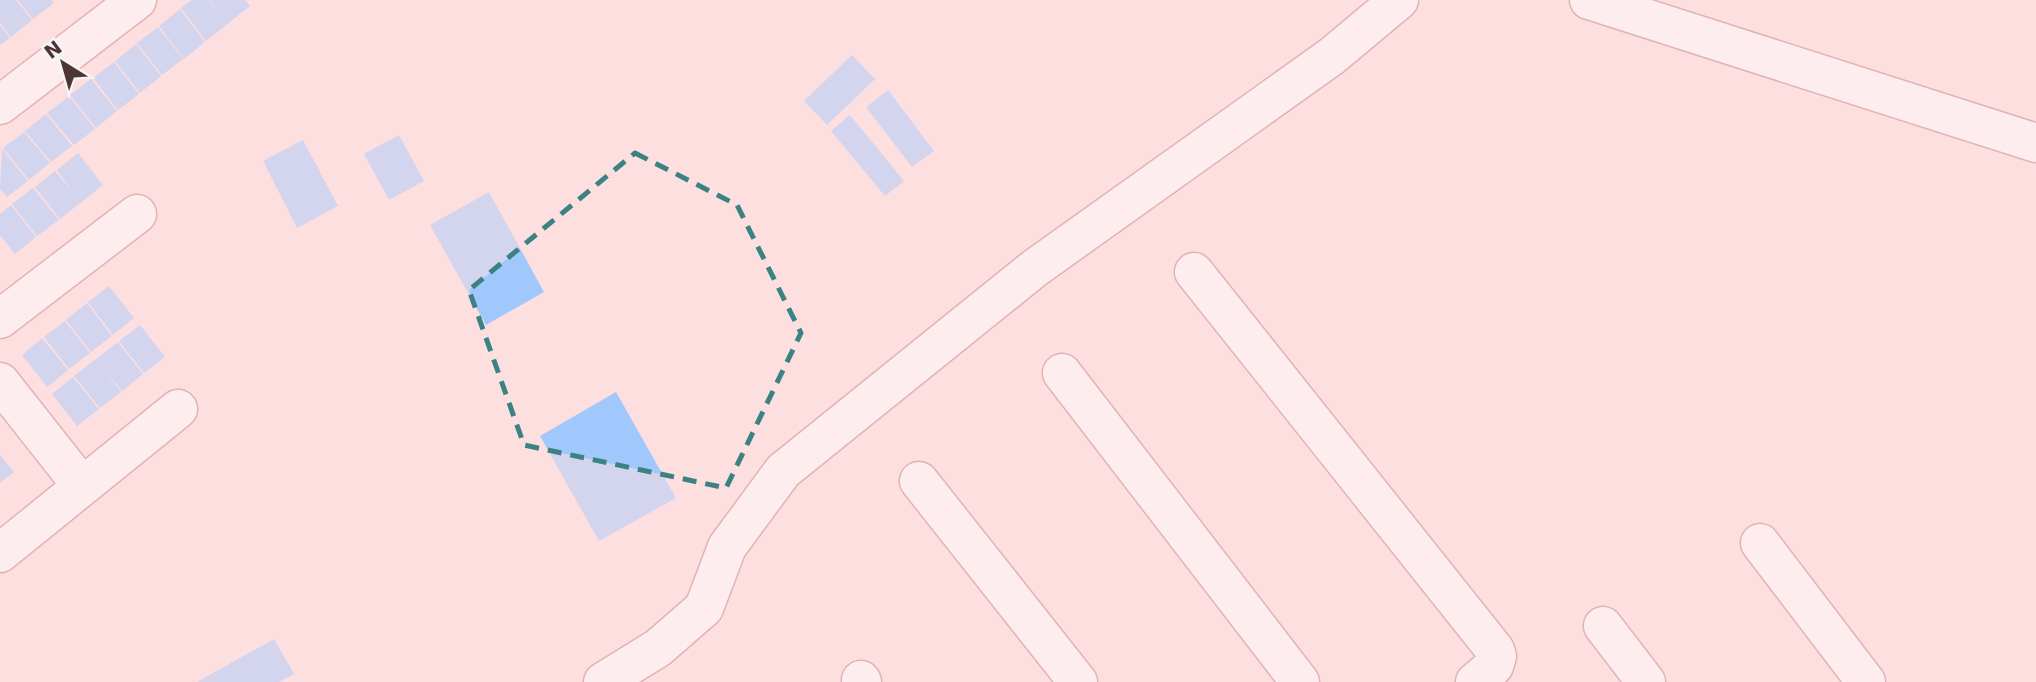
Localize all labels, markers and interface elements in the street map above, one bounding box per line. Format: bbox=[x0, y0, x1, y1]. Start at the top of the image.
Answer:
north arrow bbox=[28, 28, 98, 98]
text: N bbox=[40, 36, 66, 63]

